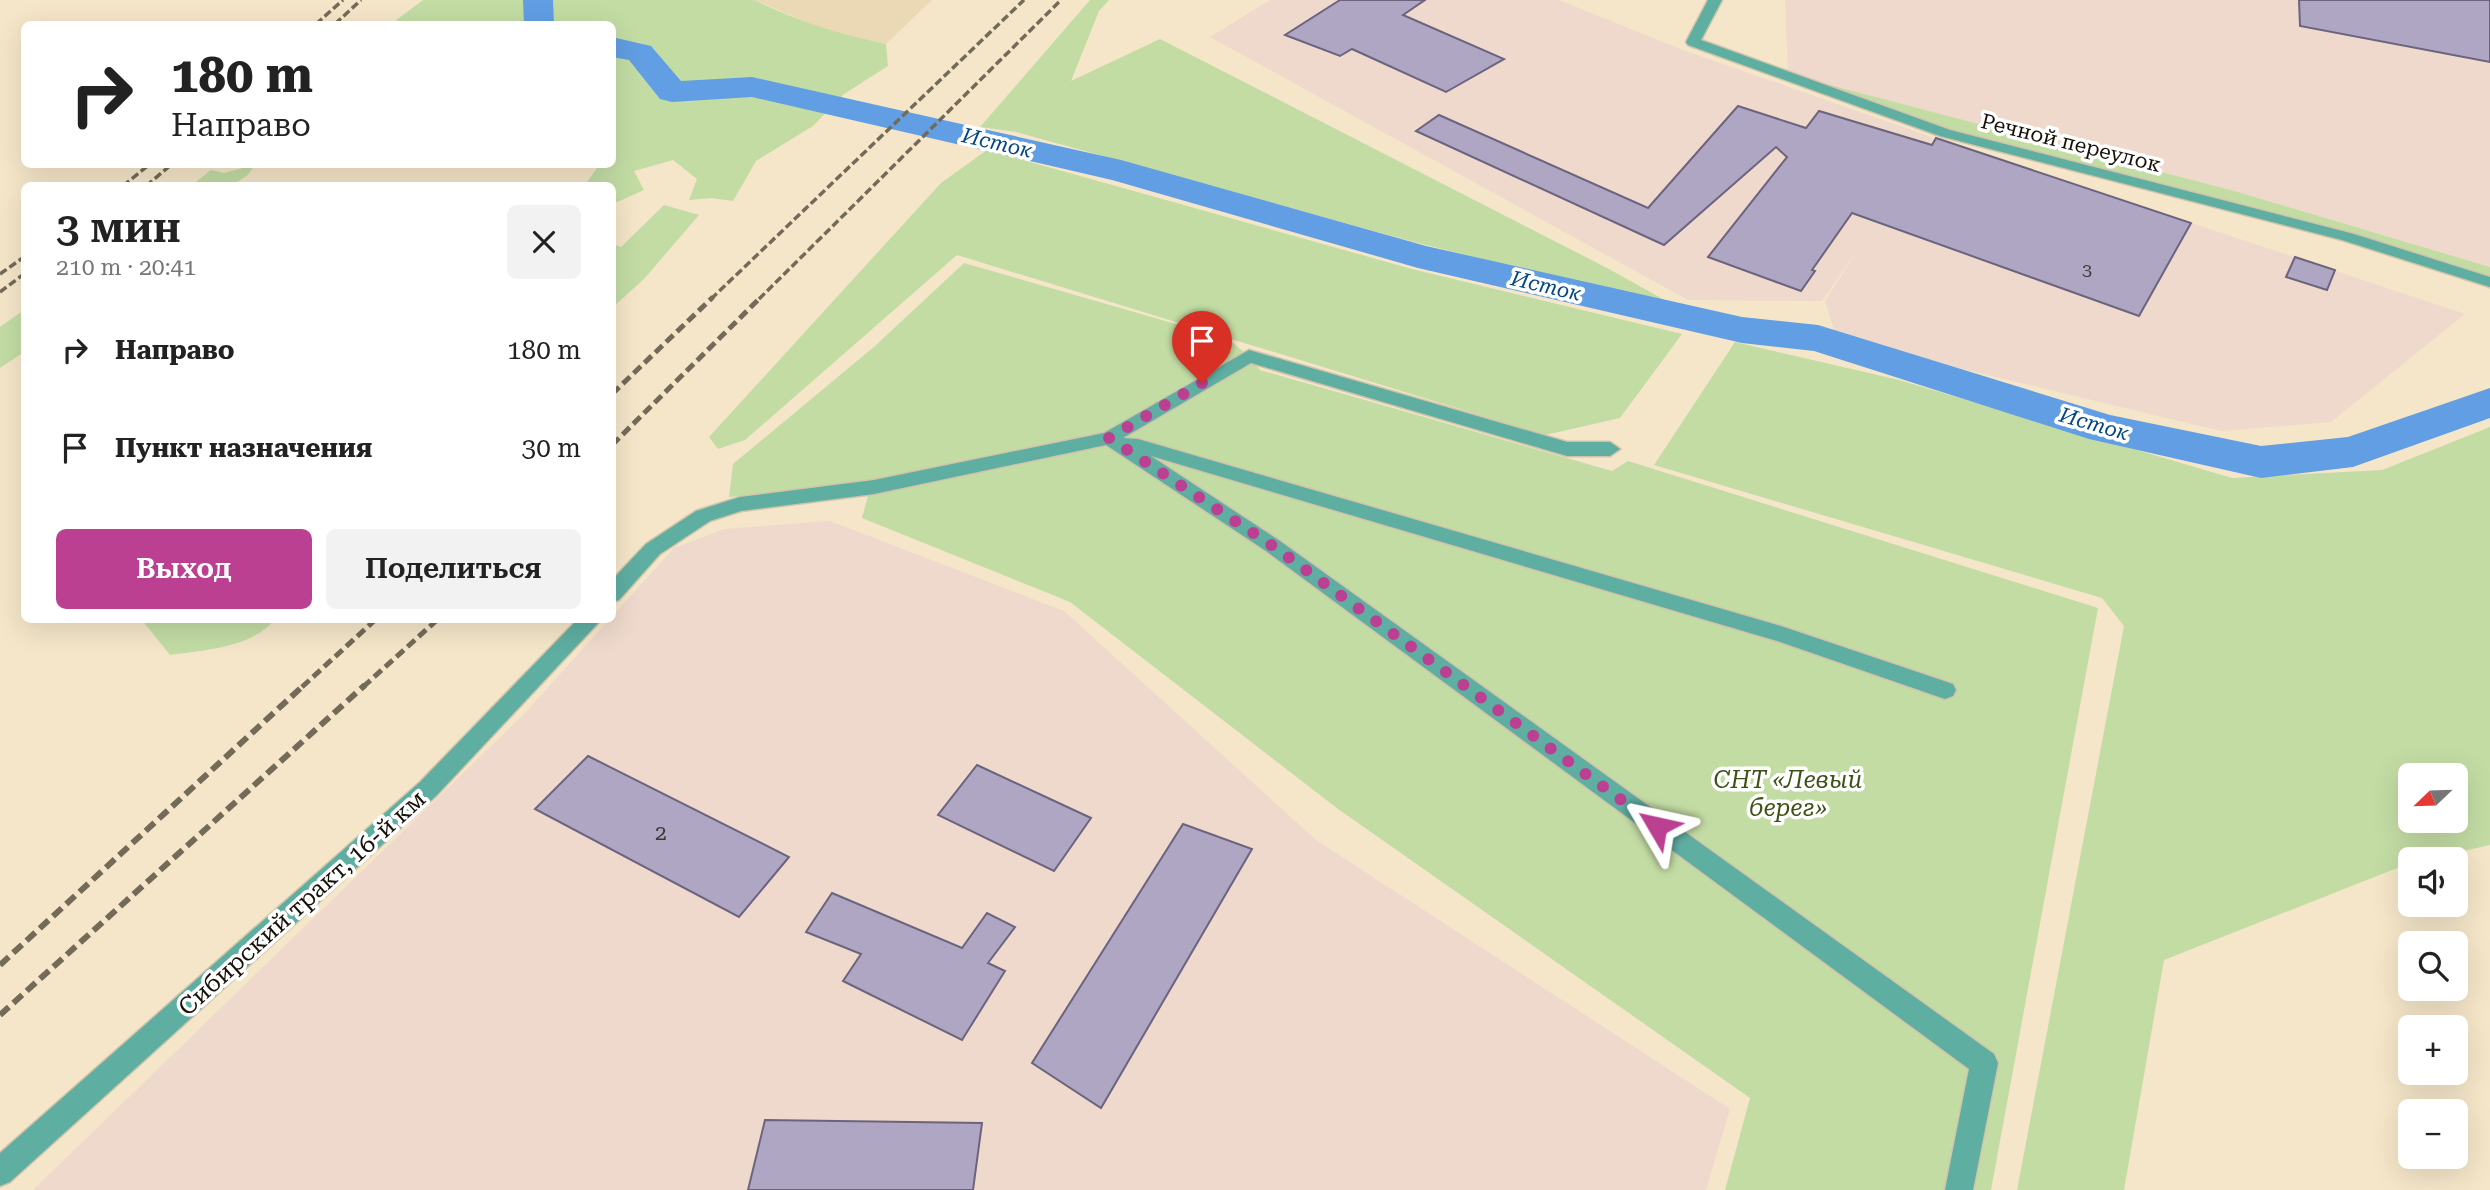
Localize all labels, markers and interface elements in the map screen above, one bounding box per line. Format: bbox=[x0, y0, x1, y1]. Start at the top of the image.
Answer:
text: 180 m bbox=[171, 47, 313, 104]
icon: right bbox=[56, 49, 147, 140]
text: Направо bbox=[171, 106, 311, 144]
street label: Речной переулок bbox=[1979, 109, 2163, 177]
water label: Исток bbox=[959, 123, 1035, 163]
text: 3 мин bbox=[56, 203, 181, 252]
button: close bbox=[507, 205, 581, 279]
text: 210 m · 20:41 bbox=[56, 254, 196, 281]
house number: 3 bbox=[2082, 259, 2092, 280]
water label: Исток bbox=[1508, 266, 1584, 306]
pin bbox=[1172, 311, 1232, 383]
icon: arrive bbox=[1183, 322, 1221, 360]
icon: right bbox=[56, 331, 94, 369]
text: Направо bbox=[115, 335, 235, 365]
text: 180 m bbox=[507, 335, 581, 365]
water label: Исток bbox=[2056, 402, 2132, 445]
icon: arrive bbox=[56, 429, 94, 467]
text: Пункт назначения bbox=[115, 433, 372, 463]
text: 30 m bbox=[522, 433, 581, 463]
button: Выход bbox=[56, 529, 312, 609]
button: Поделиться bbox=[326, 529, 581, 609]
north arrow bbox=[2398, 763, 2468, 833]
map controls bbox=[2398, 763, 2468, 1169]
park label: СНТ «Левый берег» bbox=[1714, 766, 1862, 822]
street label: Сибирский тракт, 16-й км bbox=[173, 785, 431, 1021]
position arrow bbox=[1620, 789, 1694, 863]
house number: 2 bbox=[655, 821, 667, 845]
button: sound bbox=[2398, 847, 2468, 917]
button: search bbox=[2398, 931, 2468, 1001]
button: + bbox=[2398, 1015, 2468, 1085]
button: − bbox=[2398, 1099, 2468, 1169]

